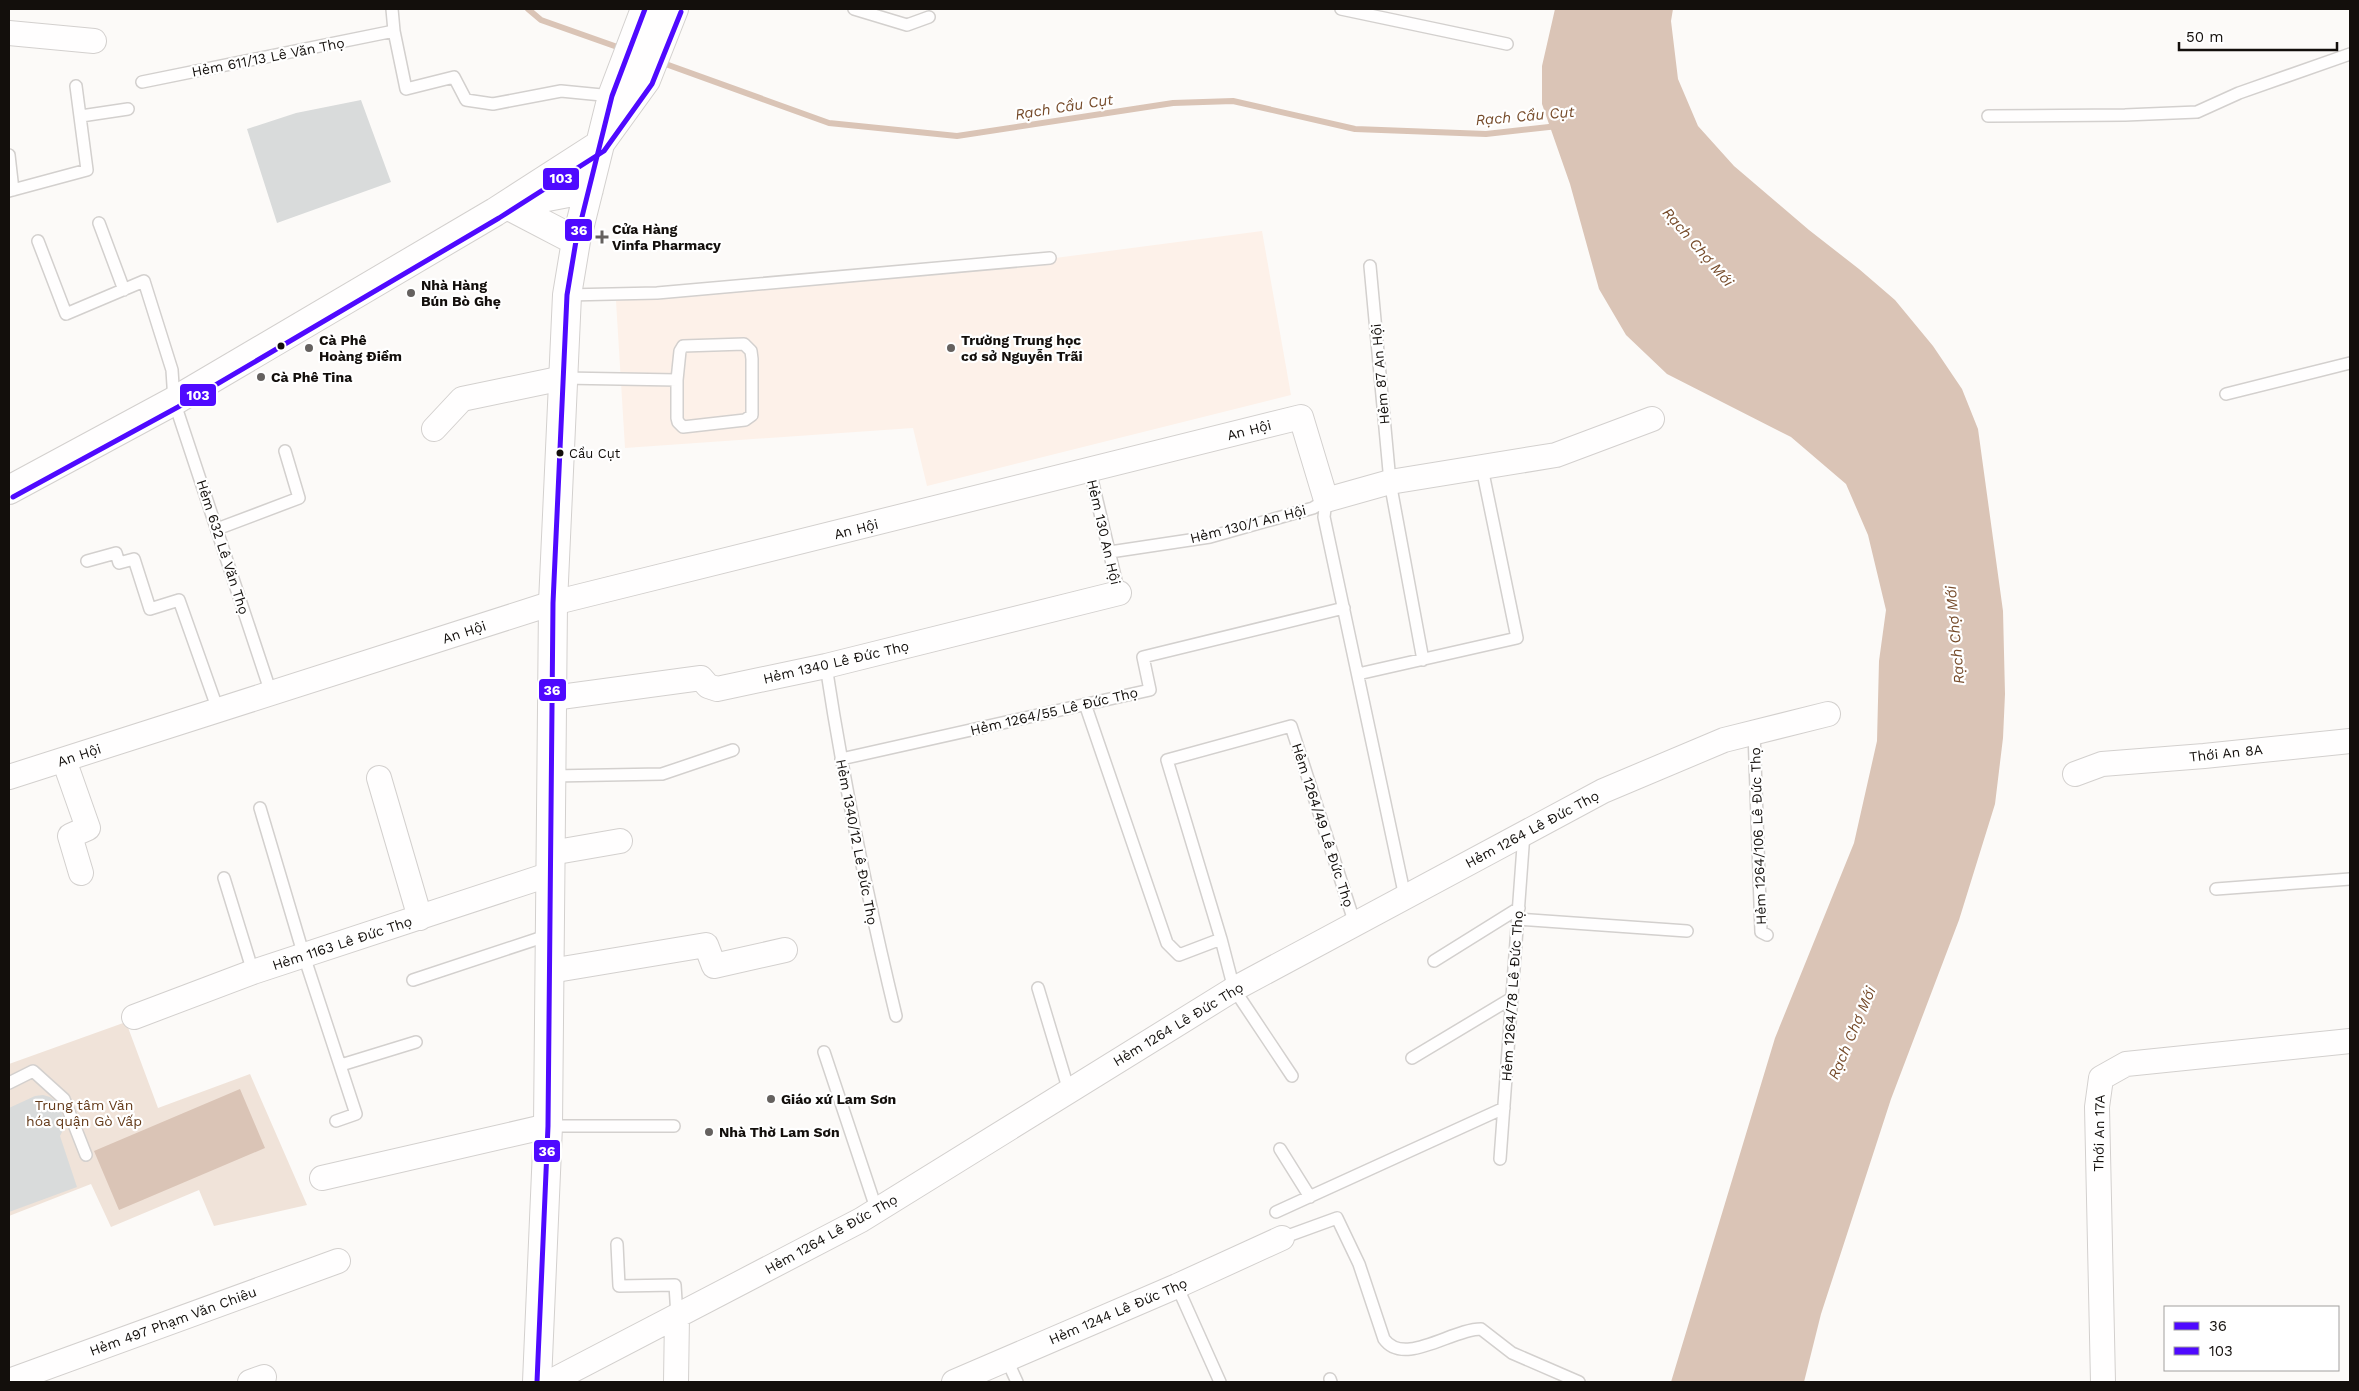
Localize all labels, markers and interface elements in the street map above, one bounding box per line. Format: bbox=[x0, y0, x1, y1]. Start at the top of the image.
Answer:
scale bar bbox=[2179, 20, 2336, 52]
text: 50 m bbox=[2186, 28, 2223, 46]
street label: Hẻm 611/13 Lê Văn Thọ bbox=[190, 34, 346, 80]
water label: Rạch Cầu Cụt bbox=[1014, 90, 1115, 124]
water label: Rạch Cầu Cụt bbox=[1475, 103, 1576, 129]
line badge: 103 bbox=[542, 167, 580, 191]
text: 103 bbox=[549, 170, 573, 186]
water label: Rạch Chợ Mới bbox=[1659, 204, 1738, 291]
line badge: 36 bbox=[564, 218, 593, 242]
place label: Cửa Hàng Vinfa Pharmacy bbox=[612, 221, 721, 253]
text: 36 bbox=[571, 222, 588, 238]
marker: Cửa Hàng Vinfa Pharmacy bbox=[596, 231, 608, 243]
place label: Nhà Hàng Bún Bò Ghẹ bbox=[421, 277, 501, 309]
marker: Nhà Hàng Bún Bò Ghẹ bbox=[405, 287, 417, 299]
street label: Hẻm 87 An Hội bbox=[1368, 323, 1392, 425]
place label: Cà Phê Hoàng Điềm bbox=[319, 332, 402, 364]
place label: Trường Trung học cơ sở Nguyễn Trãi bbox=[961, 332, 1083, 364]
unlabelled marker bbox=[276, 341, 286, 351]
marker: Cà Phê Hoàng Điềm bbox=[303, 342, 315, 354]
marker: Trường Trung học cơ sở Nguyễn Trãi bbox=[945, 342, 957, 354]
place label: Cà Phê Tina bbox=[271, 369, 353, 385]
marker: Cà Phê Tina bbox=[255, 371, 267, 383]
line badge: 103 bbox=[179, 383, 217, 407]
text: 103 bbox=[186, 387, 210, 403]
street label: An Hội bbox=[1225, 417, 1273, 443]
place label: Cầu Cụt bbox=[569, 446, 621, 461]
marker: Cầu Cụt bbox=[555, 448, 565, 458]
street label: Hẻm 632 Lê Văn Thọ bbox=[194, 477, 252, 617]
street label: Hẻm 130 An Hội bbox=[1084, 478, 1124, 586]
street label: Hẻm 130/1 An Hội bbox=[1188, 502, 1308, 546]
street label: An Hội bbox=[832, 516, 880, 542]
water label: Rạch Chợ Mới bbox=[1942, 584, 1968, 685]
street label: An Hội bbox=[440, 617, 488, 647]
street label: Hẻm 1340 Lê Đức Thọ bbox=[762, 637, 910, 687]
line badge: 36 bbox=[538, 678, 567, 702]
text: 36 bbox=[544, 682, 561, 698]
street label: Hẻm 1264/55 Lê Đức Thọ bbox=[969, 684, 1139, 738]
street label: An Hội bbox=[55, 740, 103, 770]
street label: Hẻm 1264/49 Lê Đức Thọ bbox=[1289, 741, 1357, 909]
street label: Thới An 8A bbox=[2188, 741, 2264, 765]
street label: Hẻm 1264/106 Lê Đức Thọ bbox=[1747, 747, 1769, 925]
street label: Hẻm 1340/12 Lê Đức Thọ bbox=[833, 758, 881, 926]
street label: Hẻm 1264 Lê Đức Thọ bbox=[1462, 787, 1602, 871]
street label: Hẻm 1264/78 Lê Đức Thọ bbox=[1498, 910, 1526, 1082]
street label: Hẻm 1163 Lê Đức Thọ bbox=[270, 913, 414, 973]
street label: Hẻm 1264 Lê Đức Thọ bbox=[1110, 979, 1246, 1069]
water label: Rạch Chợ Mới bbox=[1824, 983, 1880, 1082]
place label: Giáo xứ Lam Sơn bbox=[781, 1091, 896, 1107]
marker: Giáo xứ Lam Sơn bbox=[765, 1093, 777, 1105]
street label: Thới An 17A bbox=[2090, 1094, 2108, 1172]
park label: Trung tâm Văn hóa quận Gò Vấp bbox=[26, 1097, 142, 1129]
place label: Nhà Thờ Lam Sơn bbox=[719, 1124, 840, 1140]
marker: Nhà Thờ Lam Sơn bbox=[703, 1126, 715, 1138]
line badge: 36 bbox=[533, 1139, 561, 1163]
text: 36 bbox=[539, 1143, 556, 1159]
street label: Hẻm 1264 Lê Đức Thọ bbox=[762, 1191, 900, 1277]
street label: Hẻm 1244 Lê Đức Thọ bbox=[1046, 1275, 1190, 1347]
street label: Hẻm 497 Phạm Văn Chiêu bbox=[87, 1283, 259, 1359]
legend bbox=[2164, 1306, 2339, 1371]
text: 36 bbox=[2209, 1317, 2227, 1335]
text: 103 bbox=[2209, 1342, 2233, 1360]

